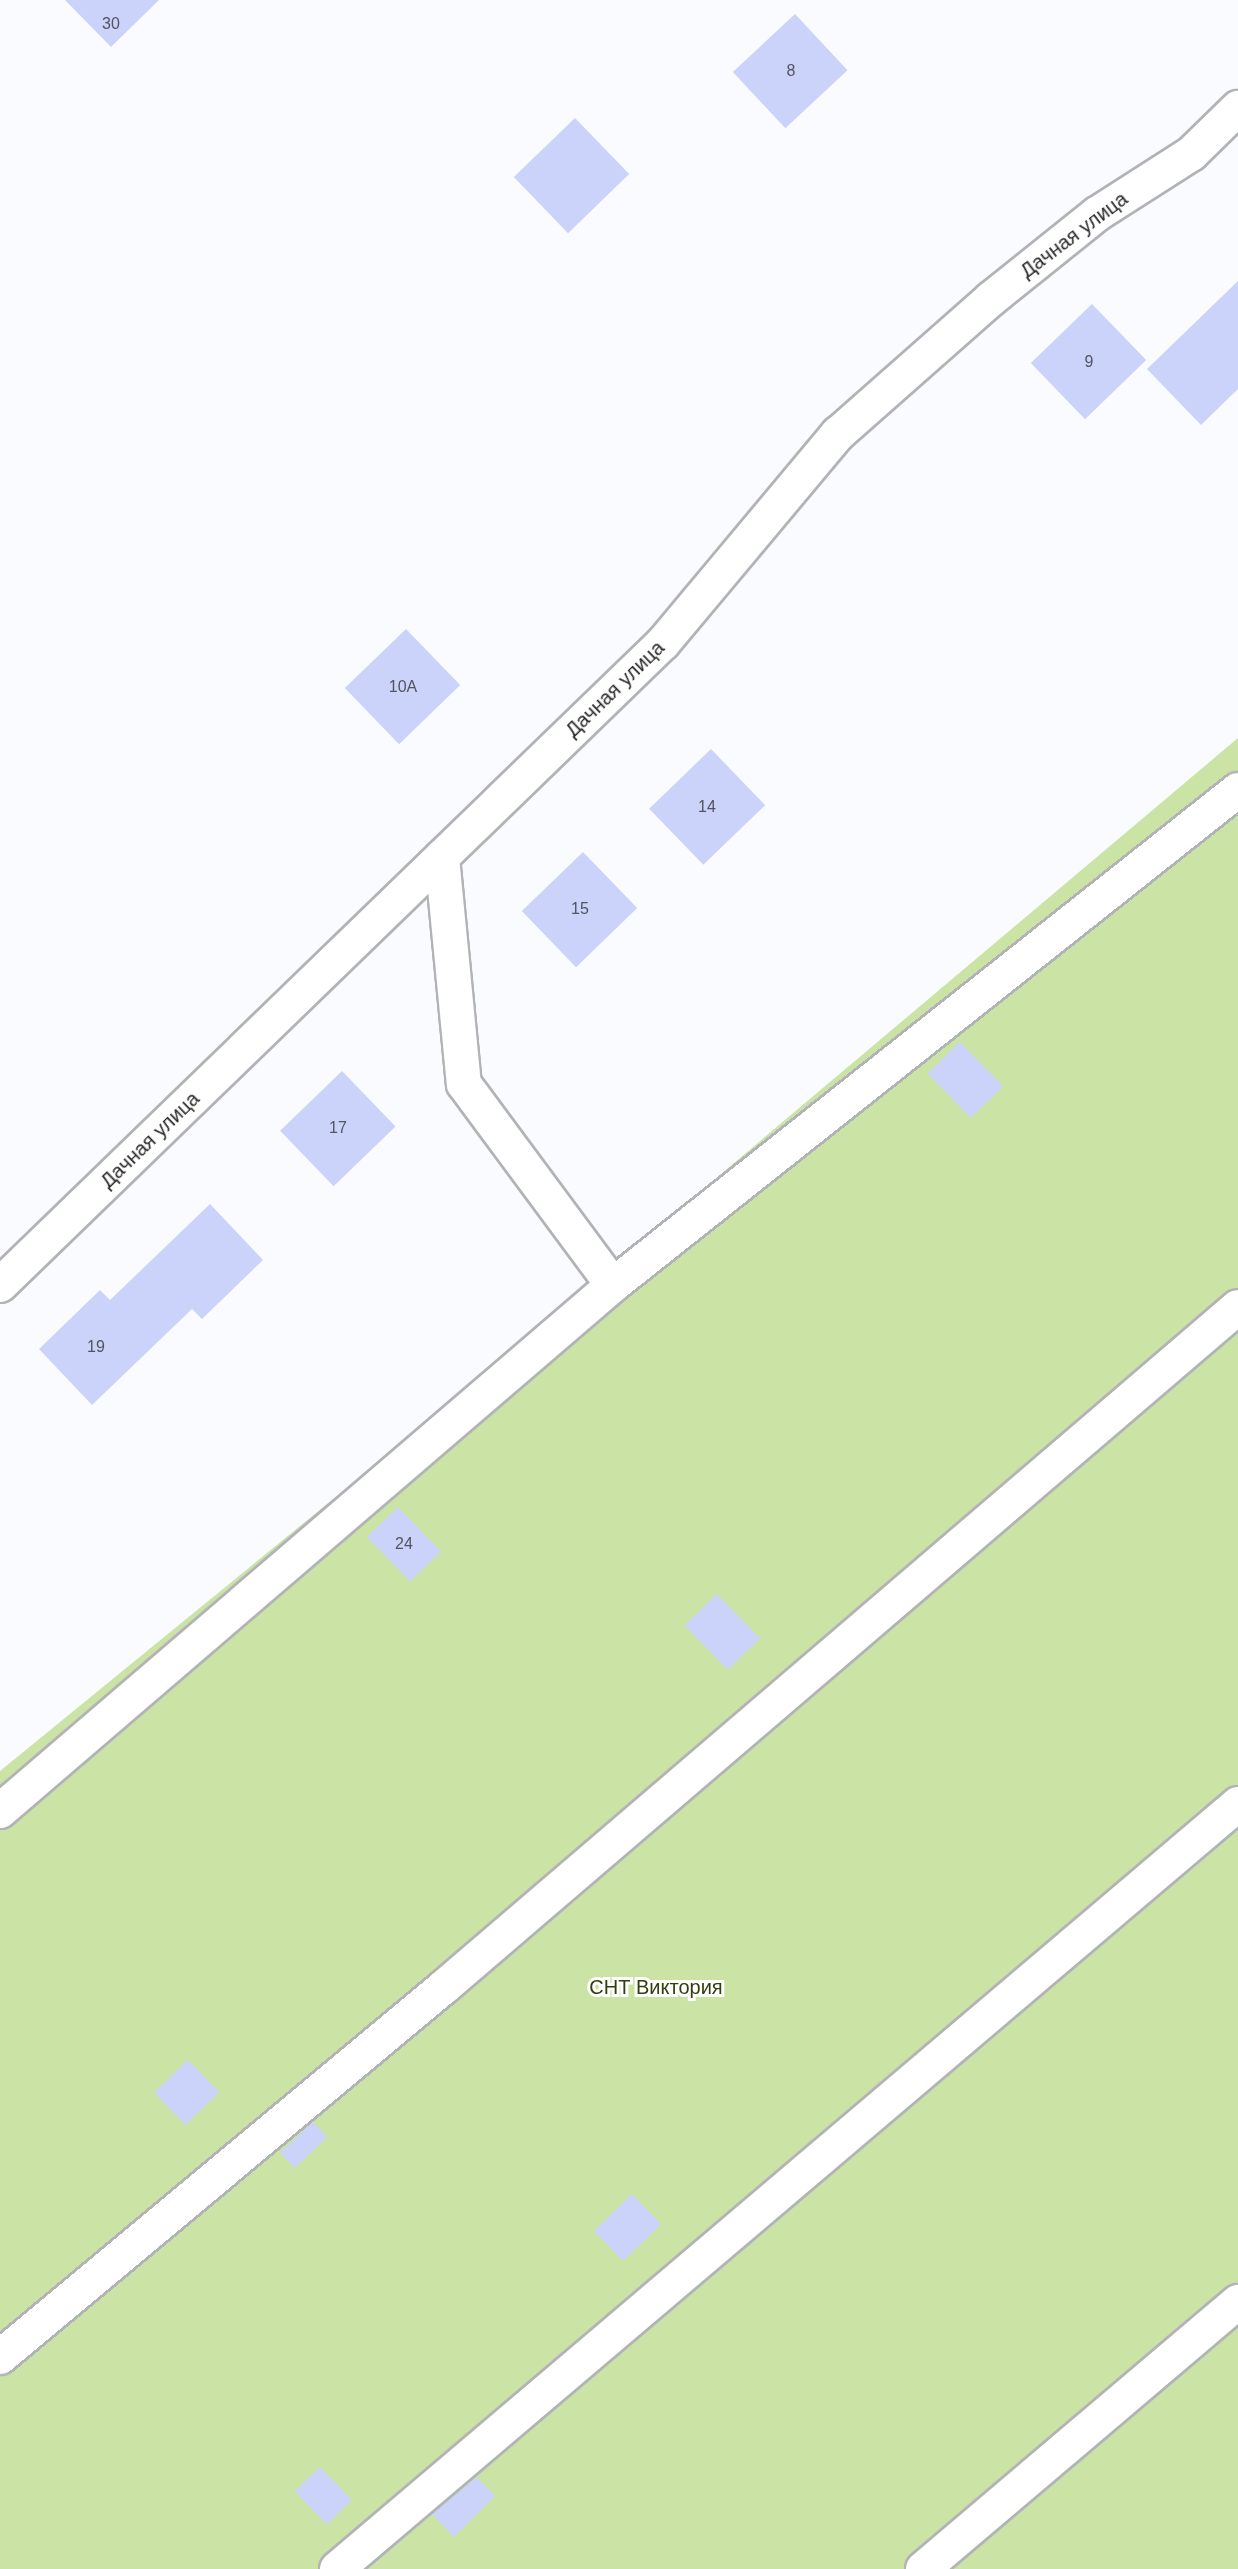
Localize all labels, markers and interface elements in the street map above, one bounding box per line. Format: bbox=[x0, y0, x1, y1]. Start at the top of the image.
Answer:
house number: 30 bbox=[102, 14, 120, 34]
house number: 8 bbox=[787, 61, 795, 81]
street label: Дачная улица bbox=[1016, 187, 1132, 283]
house number: 9 bbox=[1085, 352, 1093, 372]
street label: Дачная улица bbox=[561, 636, 669, 742]
house number: 10А bbox=[389, 677, 417, 697]
house number: 14 bbox=[698, 797, 716, 817]
house number: 15 bbox=[571, 899, 589, 919]
street label: Дачная улица bbox=[96, 1087, 204, 1193]
house number: 17 bbox=[329, 1118, 347, 1138]
house number: 19 bbox=[87, 1337, 105, 1357]
house number: 24 bbox=[395, 1534, 413, 1554]
park label: СНТ Виктория bbox=[589, 1975, 723, 1999]

